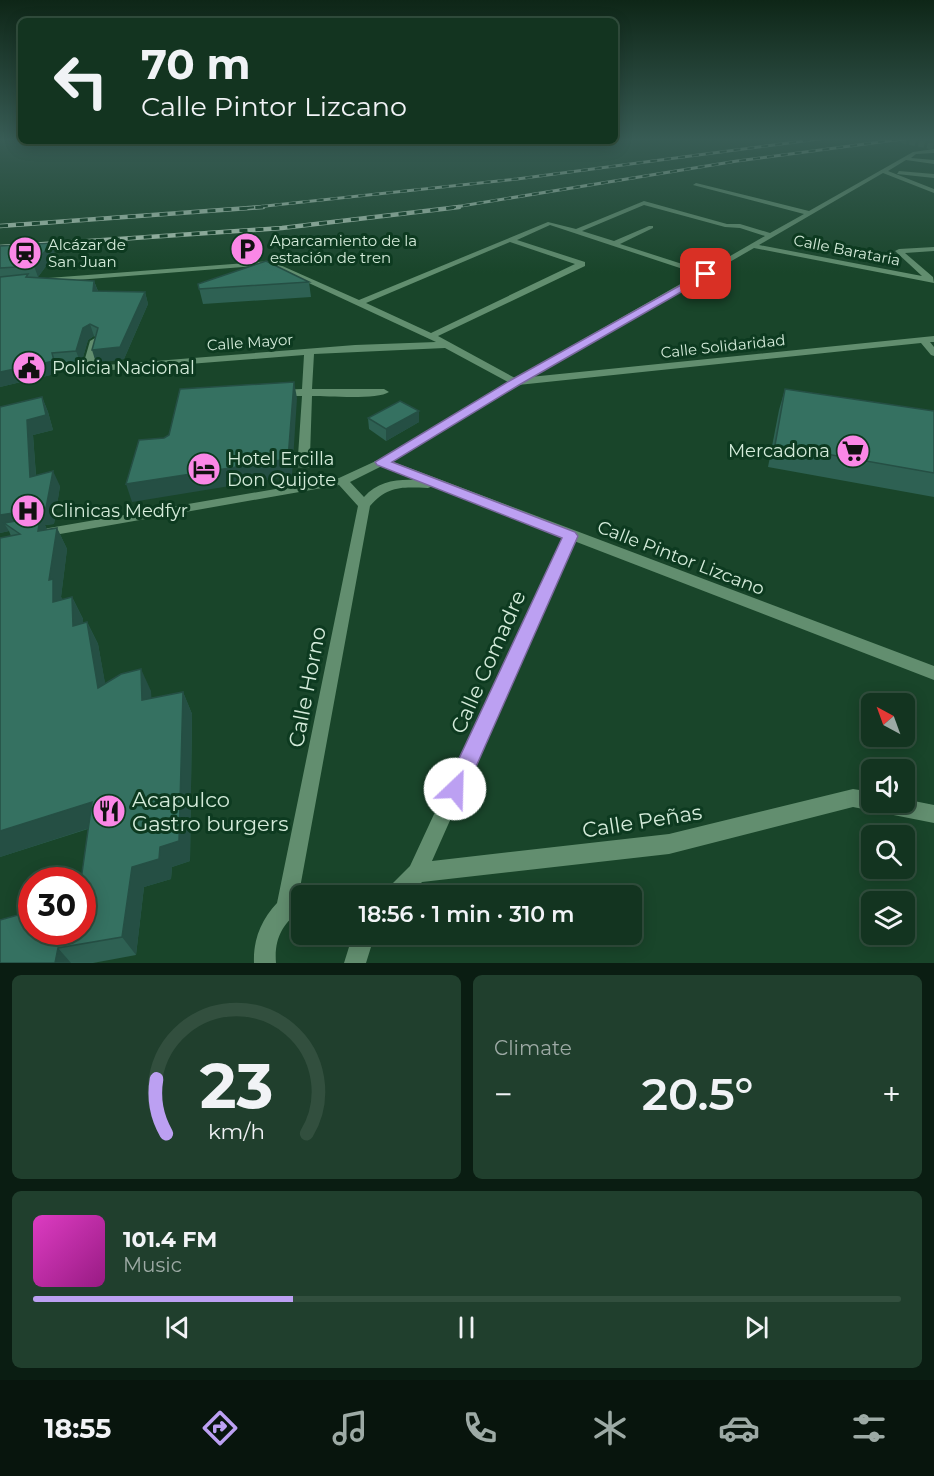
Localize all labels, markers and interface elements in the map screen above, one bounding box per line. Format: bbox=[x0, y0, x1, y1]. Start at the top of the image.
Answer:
text: 70 m bbox=[141, 38, 251, 90]
icon: left bbox=[42, 42, 120, 120]
text: Calle Pintor Lizcano bbox=[141, 90, 407, 123]
street label: Calle Barataria bbox=[792, 230, 902, 270]
parking icon: Aparcamiento de la estación de tren bbox=[229, 231, 265, 267]
place label: Aparcamiento de la estación de tren bbox=[270, 231, 417, 267]
station icon: Alcázar de San Juan bbox=[7, 235, 43, 271]
place label: Alcázar de San Juan bbox=[48, 235, 126, 271]
pin bbox=[680, 248, 731, 299]
icon: arrive bbox=[689, 257, 722, 290]
street label: Calle Mayor bbox=[206, 330, 294, 354]
street label: Calle Solidaridad bbox=[660, 330, 786, 362]
public building icon: Policia Nacional bbox=[11, 350, 47, 386]
place label: Policia Nacional bbox=[52, 357, 195, 379]
supermarket icon: Mercadona bbox=[835, 433, 871, 469]
place label: Mercadona bbox=[728, 440, 830, 462]
place label: Hotel Ercilla Don Quijote bbox=[227, 448, 336, 491]
hotel icon: Hotel Ercilla Don Quijote bbox=[186, 451, 222, 487]
hospital icon: Clinicas Medfyr bbox=[10, 493, 46, 529]
place label: Clinicas Medfyr bbox=[51, 500, 188, 522]
street label: Calle Pintor Lizcano bbox=[594, 516, 768, 600]
street label: Calle Comadre bbox=[445, 587, 531, 737]
street label: Calle Horno bbox=[283, 625, 331, 749]
north arrow bbox=[861, 693, 915, 747]
map controls bbox=[861, 693, 915, 945]
position arrow bbox=[423, 757, 487, 821]
button: sound bbox=[861, 759, 915, 813]
place label: Acapulco Gastro burgers bbox=[132, 787, 288, 836]
restaurant icon: Acapulco Gastro burgers bbox=[91, 793, 127, 829]
street label: Calle Peñas bbox=[580, 799, 704, 843]
button: search bbox=[861, 825, 915, 879]
speed limit sign: 30 bbox=[18, 867, 96, 945]
button: layers bbox=[861, 891, 915, 945]
text: 18:56 · 1 min · 310 m bbox=[359, 901, 574, 928]
text: Climate bbox=[494, 1036, 572, 1060]
text: 23 bbox=[200, 1048, 273, 1124]
text: 20.5° bbox=[642, 1066, 753, 1121]
text: − bbox=[494, 1074, 513, 1114]
text: + bbox=[882, 1074, 901, 1114]
text: km/h bbox=[208, 1118, 265, 1144]
text: 101.4 FM bbox=[123, 1226, 217, 1253]
text: Music bbox=[123, 1253, 182, 1277]
icon: previous bbox=[161, 1311, 194, 1344]
icon: pause bbox=[450, 1311, 483, 1344]
icon: next bbox=[740, 1311, 773, 1344]
icon: directions bbox=[199, 1407, 241, 1449]
icon: music bbox=[329, 1407, 371, 1449]
icon: phone bbox=[459, 1407, 501, 1449]
icon: climate bbox=[589, 1407, 631, 1449]
icon: car bbox=[718, 1407, 760, 1449]
icon: filters bbox=[848, 1407, 890, 1449]
text: 18:55 bbox=[44, 1412, 111, 1445]

